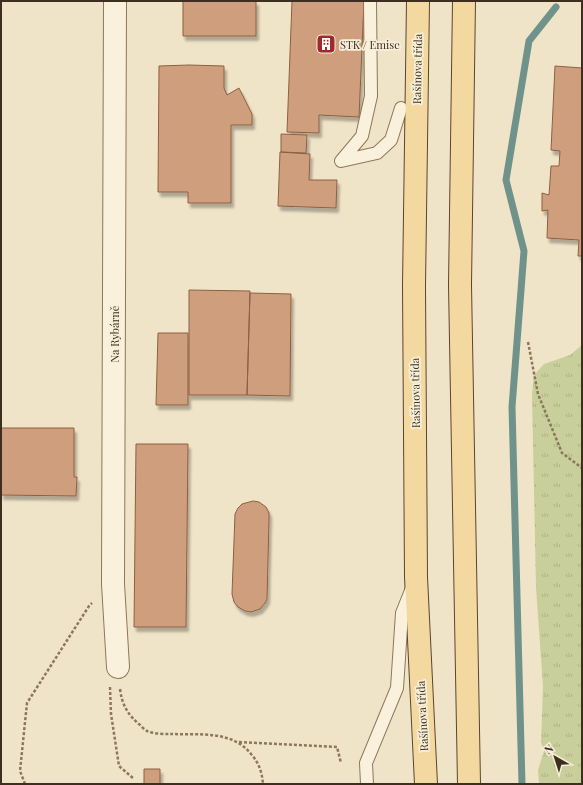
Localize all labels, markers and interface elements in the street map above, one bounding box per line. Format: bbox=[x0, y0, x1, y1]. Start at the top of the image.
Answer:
building icon: STK / Emise bbox=[315, 33, 337, 55]
street label: Rašínova třída bbox=[409, 33, 425, 104]
place label: STK / Emise bbox=[340, 37, 400, 52]
street label: Na Rybárně bbox=[107, 305, 122, 362]
street label: Rašínova třída bbox=[407, 357, 423, 428]
street label: Rašínova třída bbox=[413, 680, 431, 752]
north arrow bbox=[535, 737, 575, 777]
text: N bbox=[541, 740, 556, 757]

